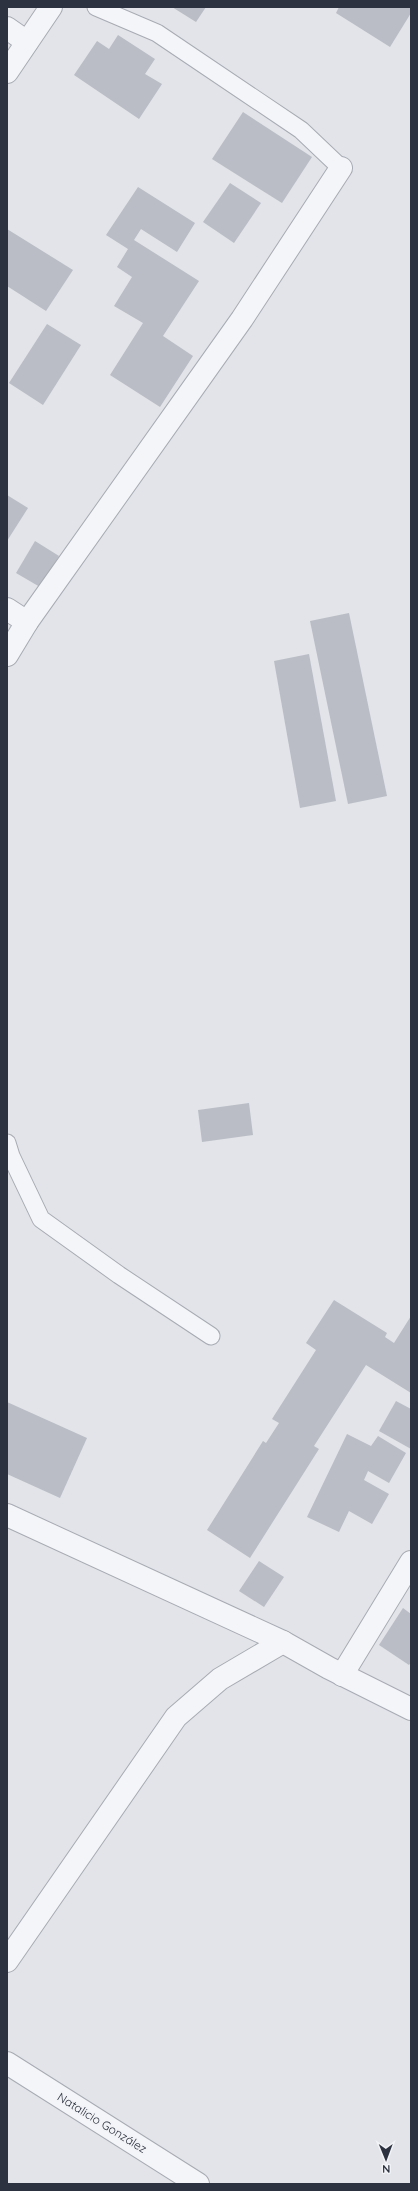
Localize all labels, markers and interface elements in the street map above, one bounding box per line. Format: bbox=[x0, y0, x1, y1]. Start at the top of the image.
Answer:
street label: Natalicio González bbox=[55, 2089, 150, 2156]
north arrow bbox=[366, 2139, 406, 2179]
text: N bbox=[382, 2162, 390, 2176]

